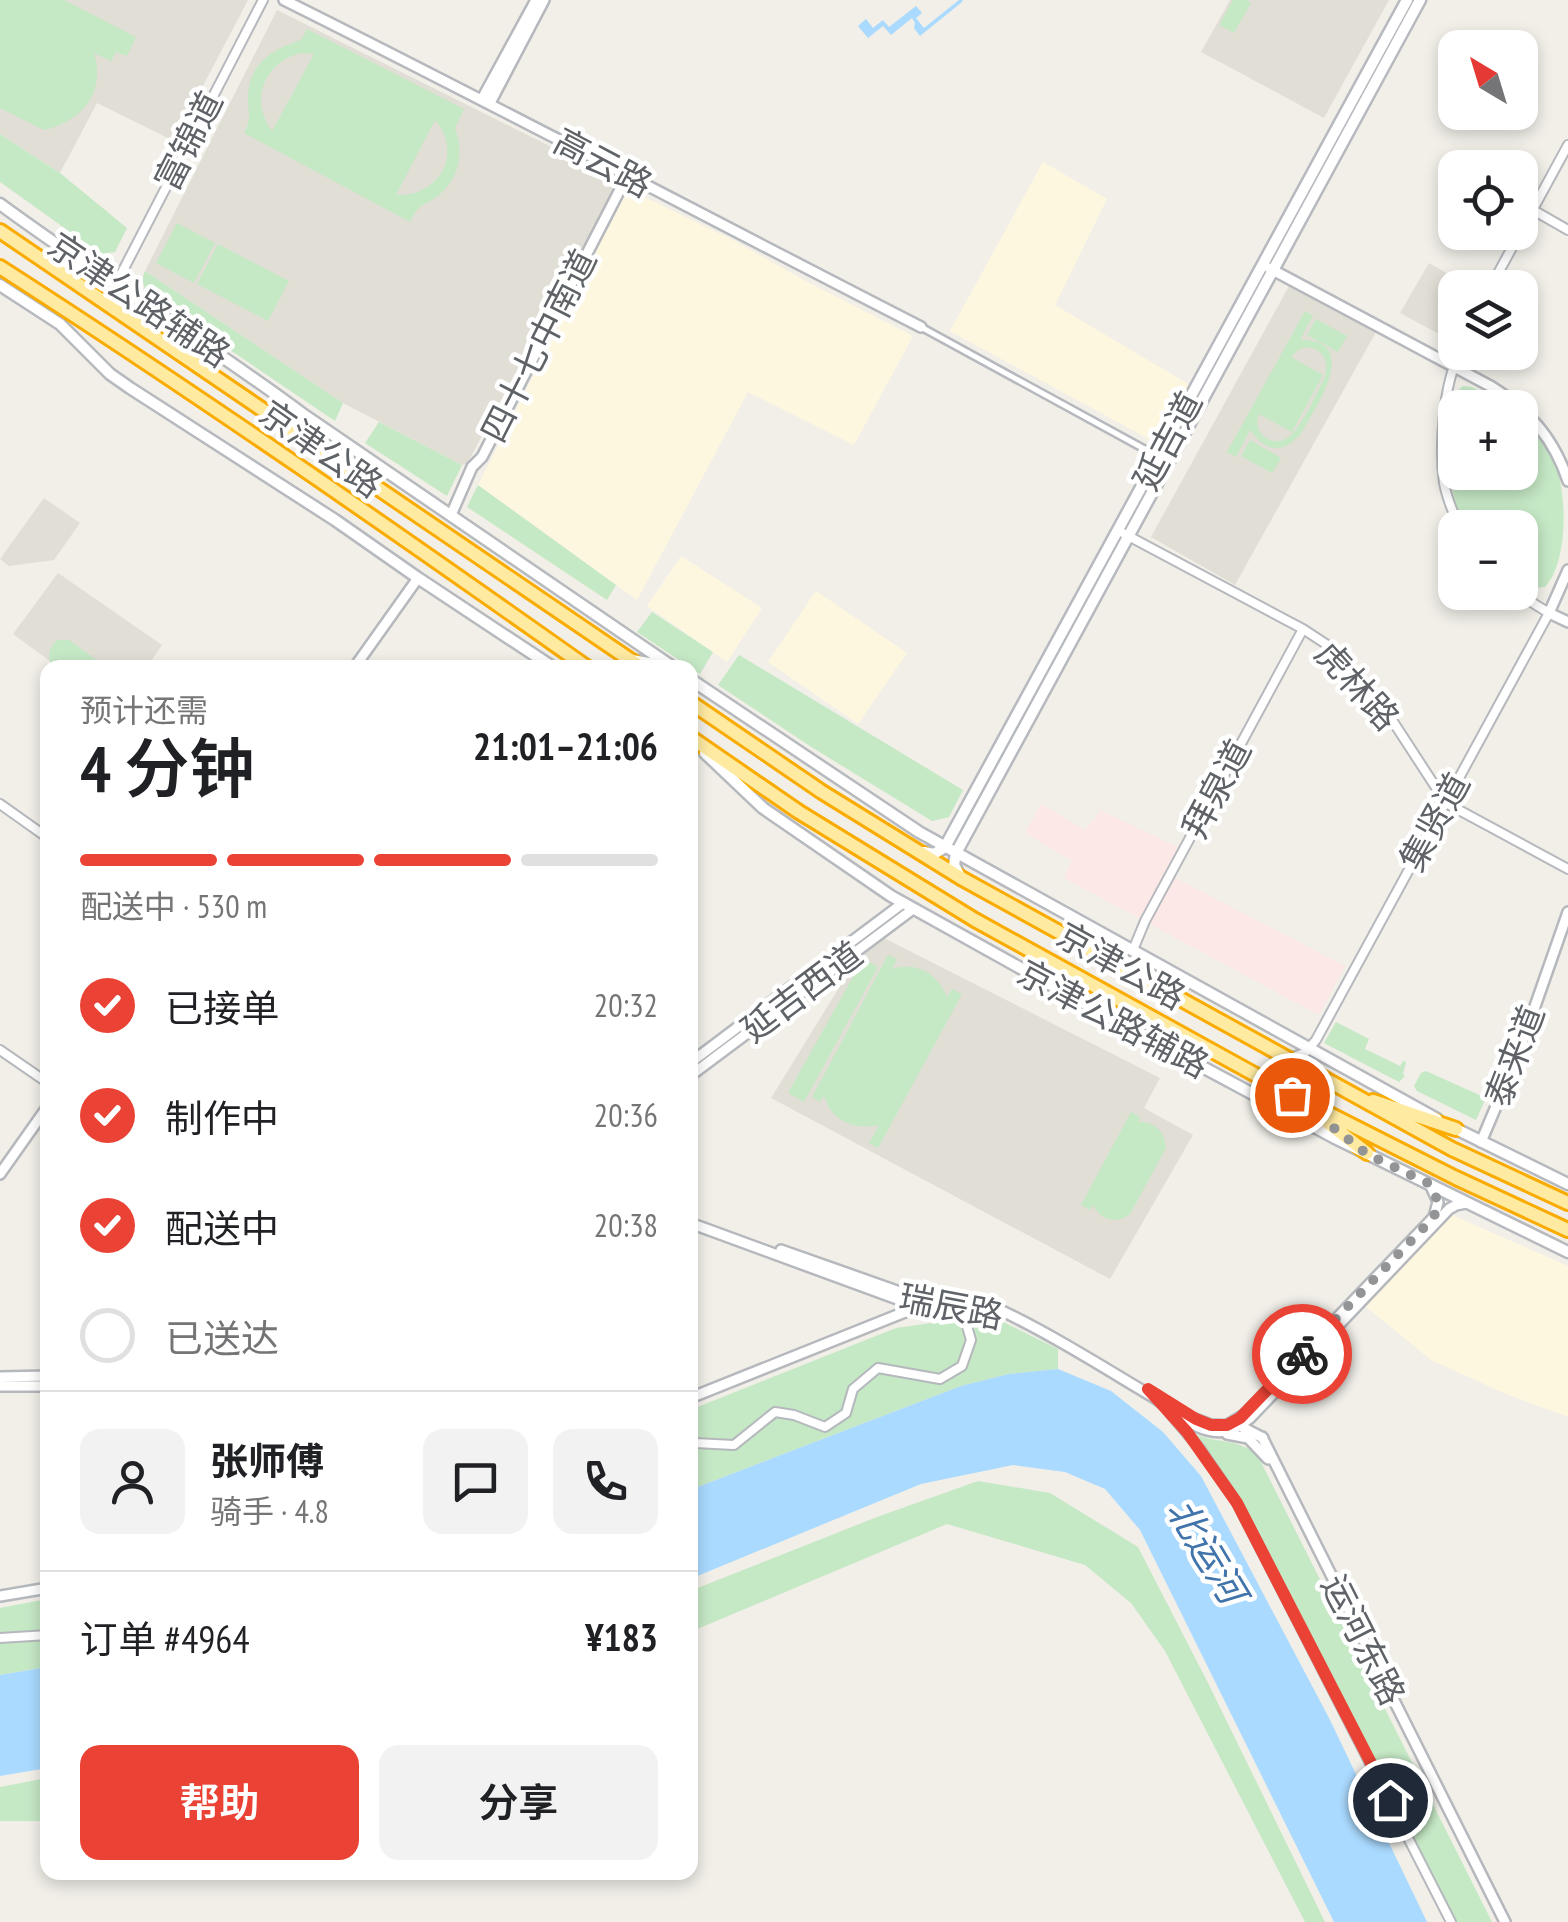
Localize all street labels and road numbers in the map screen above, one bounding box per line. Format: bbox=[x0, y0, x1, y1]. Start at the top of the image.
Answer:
street label: 富锦道 bbox=[144, 83, 232, 198]
street label: 高云路 bbox=[546, 117, 661, 207]
street label: 京津公路辅路 bbox=[40, 221, 239, 377]
street label: 四十七中南道 bbox=[470, 242, 606, 450]
street label: 延吉道 bbox=[1122, 383, 1212, 498]
street label: 京津公路 bbox=[251, 389, 392, 507]
street label: 虎林路 bbox=[1306, 631, 1410, 740]
street label: 拜泉道 bbox=[1171, 731, 1261, 846]
street label: 集贤道 bbox=[1389, 764, 1480, 879]
street label: 京津公路 bbox=[1049, 911, 1194, 1019]
street label: 延吉西道 bbox=[732, 931, 871, 1052]
street label: 京津公路辅路 bbox=[1010, 949, 1217, 1088]
street label: 泰来道 bbox=[1474, 998, 1554, 1113]
street label: 瑞辰路 bbox=[895, 1273, 1007, 1339]
street label: 运河东路 bbox=[1312, 1567, 1416, 1712]

